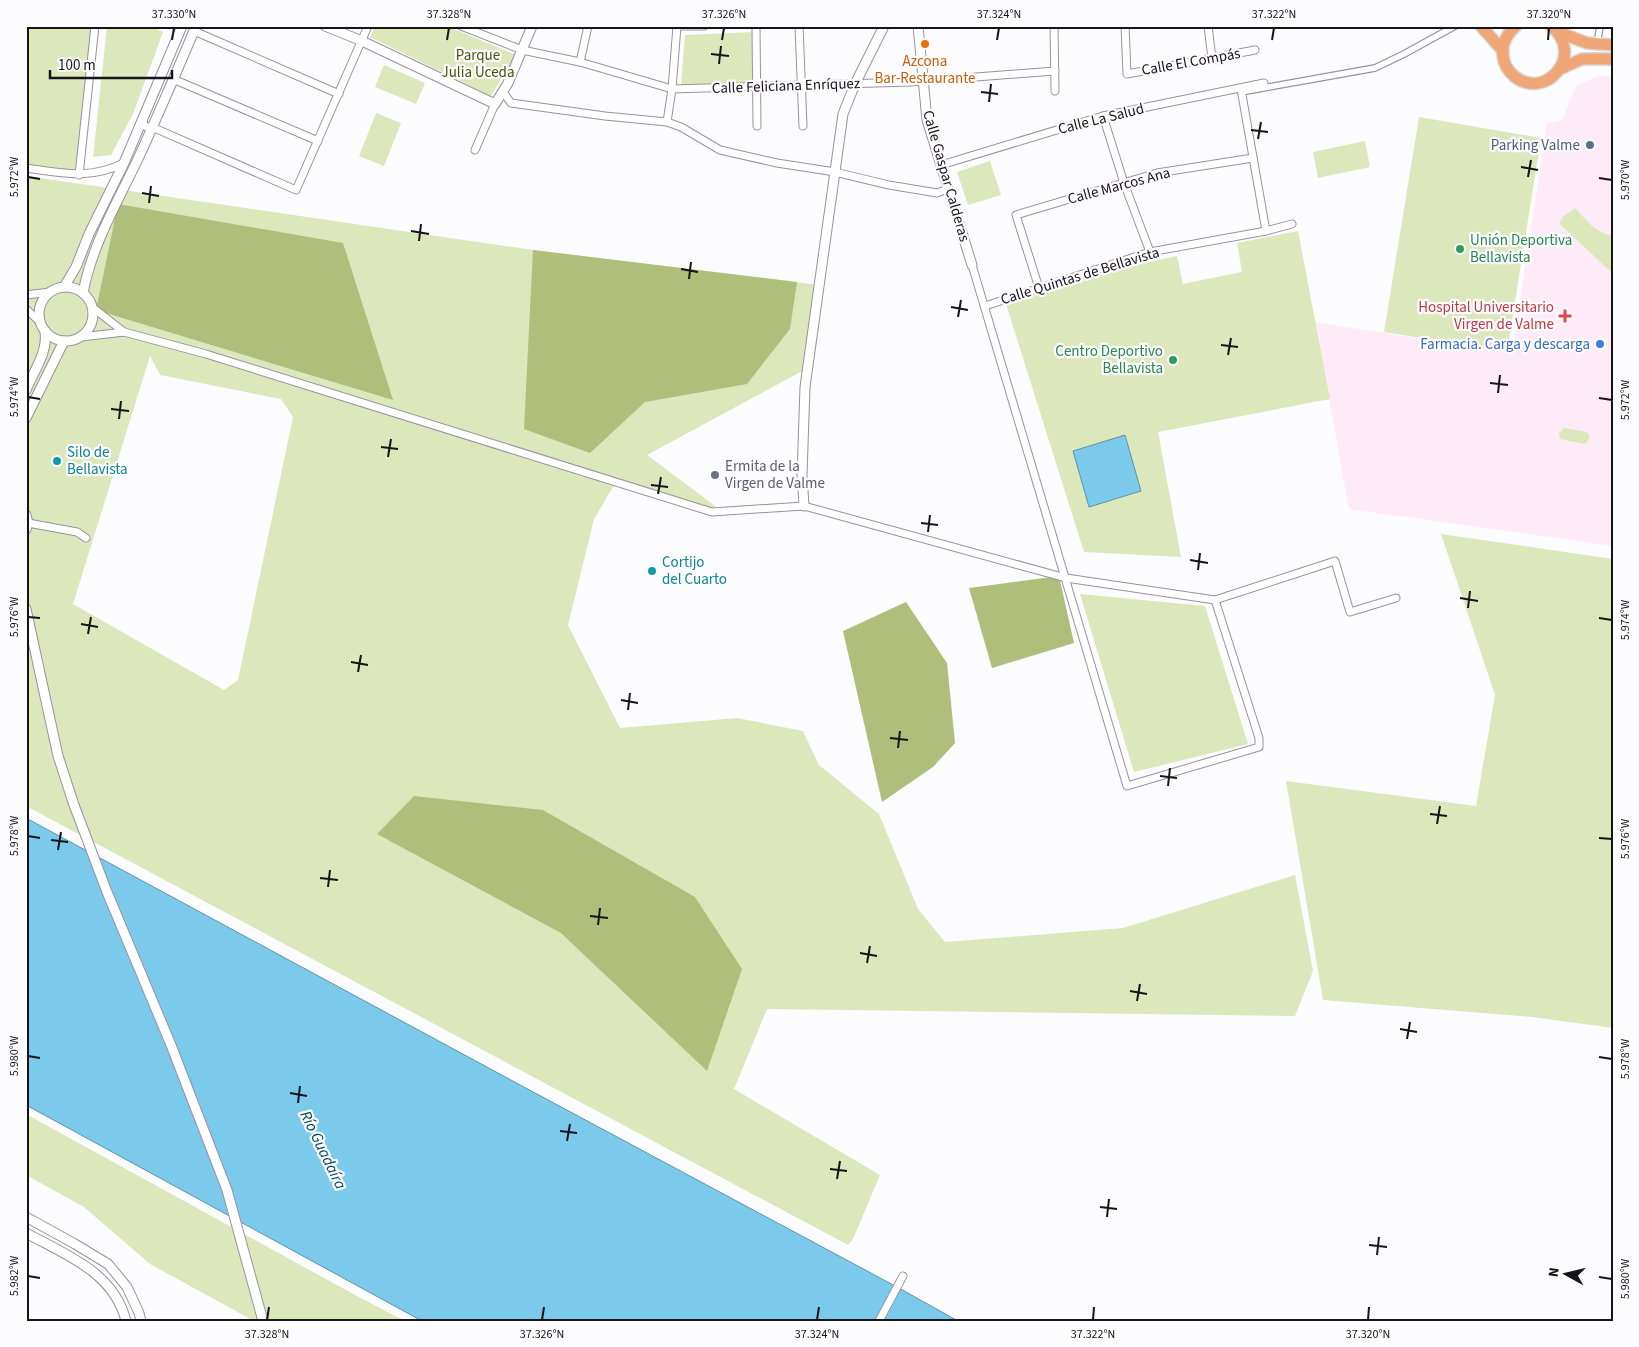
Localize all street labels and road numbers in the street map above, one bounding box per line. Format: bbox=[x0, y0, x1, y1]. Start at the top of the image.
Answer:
street label: Calle El Compás bbox=[1140, 43, 1242, 81]
street label: Calle Feliciana Enríquez bbox=[711, 73, 861, 99]
street label: Calle La Salud bbox=[1056, 98, 1146, 140]
street label: Calle Gaspar Calderas bbox=[917, 108, 975, 244]
street label: Calle Marcos Ana bbox=[1065, 162, 1173, 210]
street label: Calle Quintas de Bellavista bbox=[998, 242, 1162, 310]

